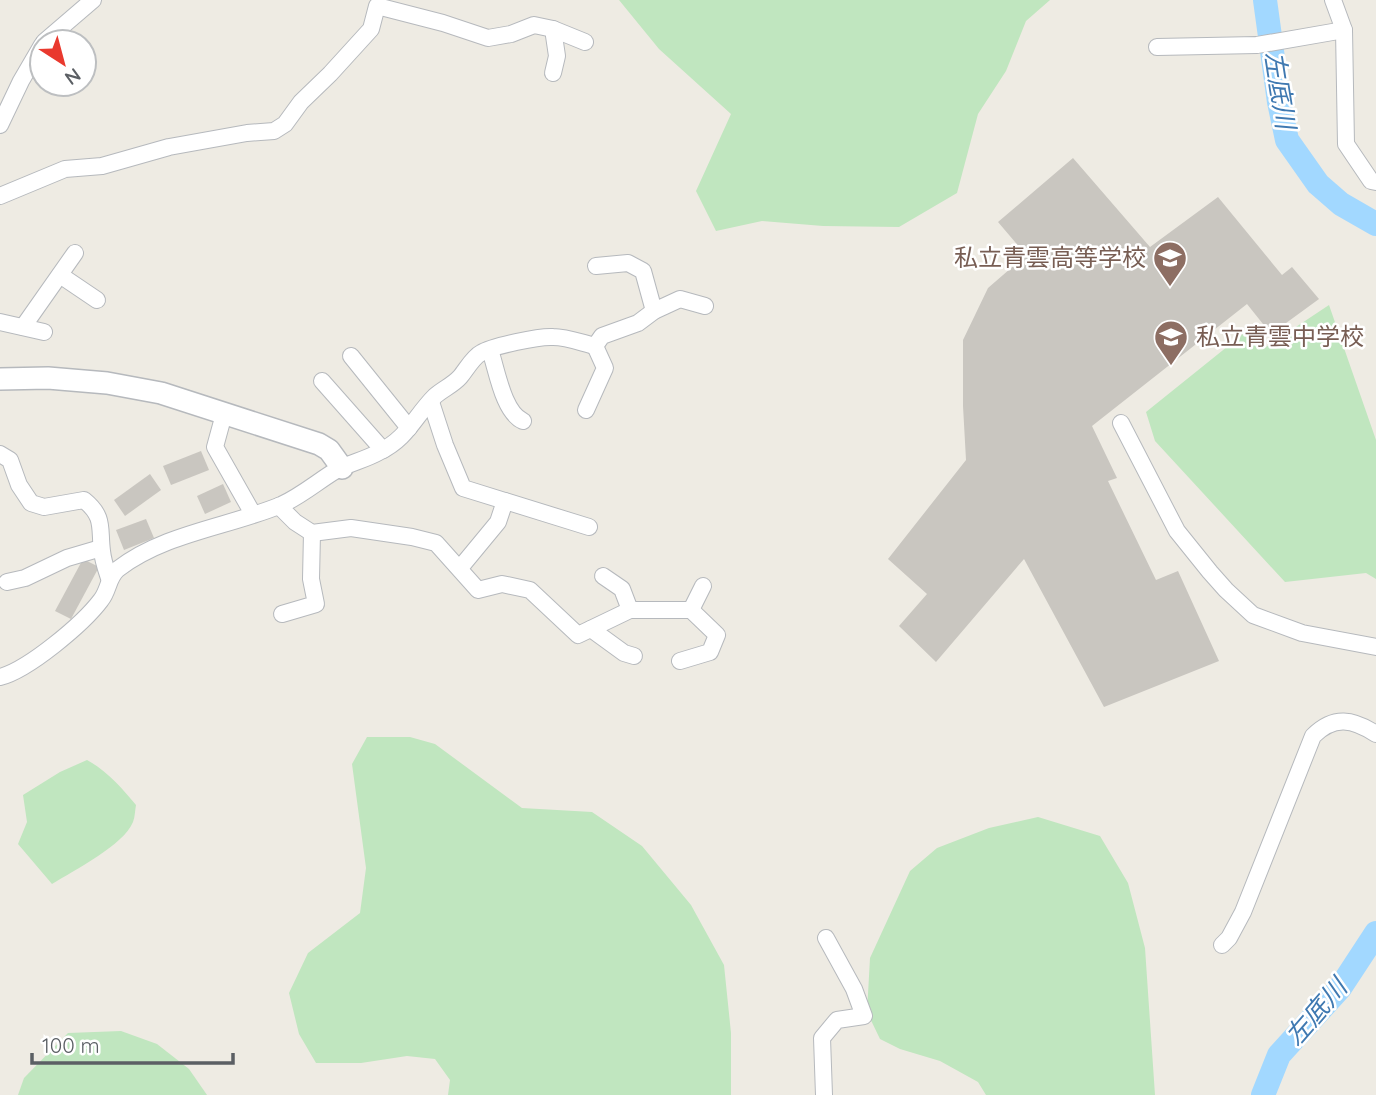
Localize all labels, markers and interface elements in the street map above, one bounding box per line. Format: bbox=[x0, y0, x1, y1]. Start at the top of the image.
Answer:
north arrow bbox=[28, 28, 98, 98]
water label: 左底川 bbox=[1258, 49, 1303, 134]
text: N bbox=[60, 63, 86, 91]
school or university icon: 私立青雲高等学校 bbox=[1151, 239, 1189, 288]
place label: 私立青雲高等学校 bbox=[954, 242, 1146, 272]
school or university icon: 私立青雲中学校 bbox=[1152, 318, 1190, 367]
place label: 私立青雲中学校 bbox=[1196, 321, 1364, 351]
water label: 左底川 bbox=[1278, 969, 1356, 1052]
scale bar bbox=[32, 1021, 233, 1066]
text: 100 m bbox=[42, 1032, 100, 1058]

